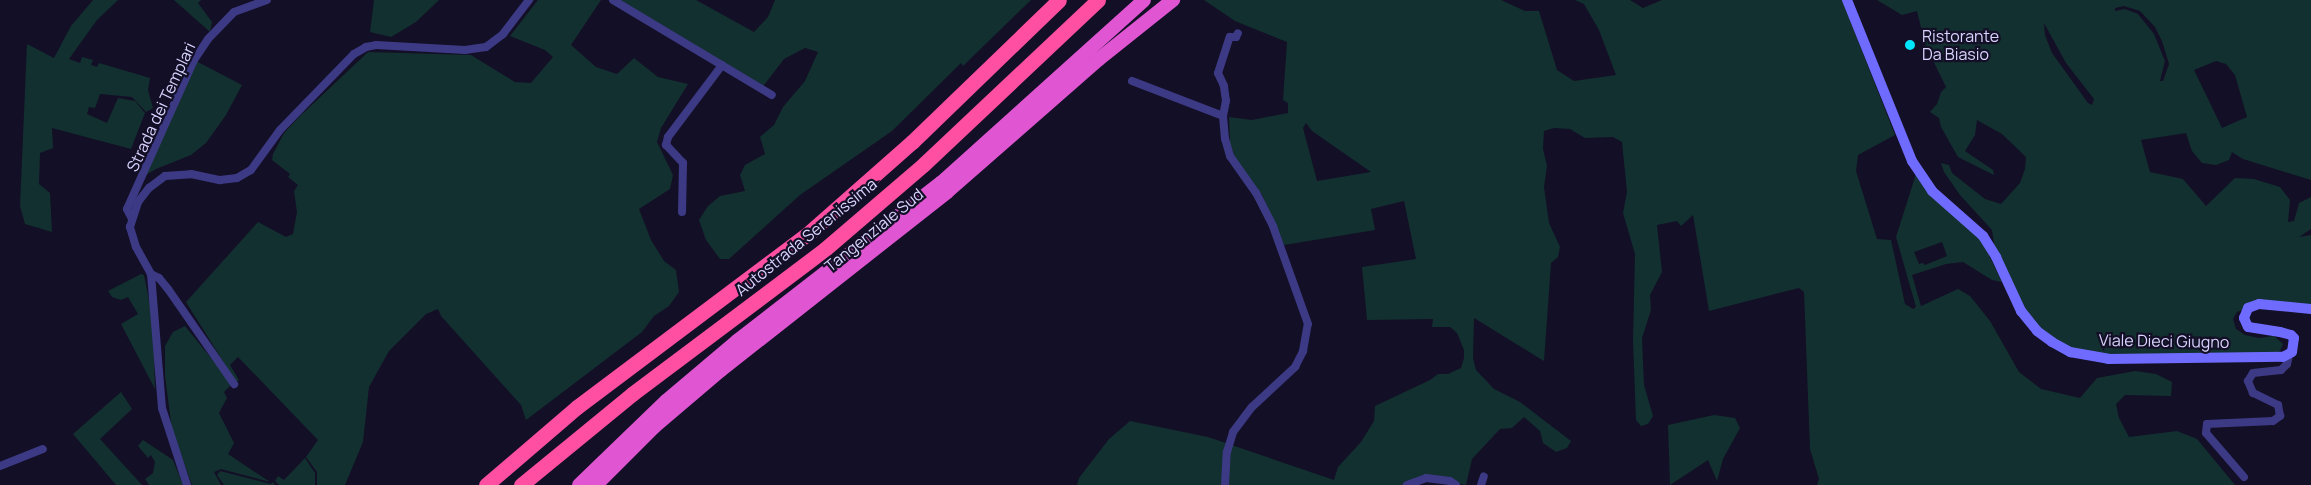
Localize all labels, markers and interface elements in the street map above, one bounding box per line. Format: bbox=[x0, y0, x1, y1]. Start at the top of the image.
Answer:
place label: Ristorante Da Biasio bbox=[1922, 26, 1999, 64]
marker: Ristorante Da Biasio bbox=[1903, 38, 1917, 52]
street label: Strada dei Templari bbox=[123, 39, 199, 175]
street label: Autostrada Serenissima bbox=[732, 174, 880, 300]
street label: Tangenziale Sud bbox=[821, 184, 927, 276]
street label: Viale Dieci Giugno bbox=[2099, 330, 2229, 352]

